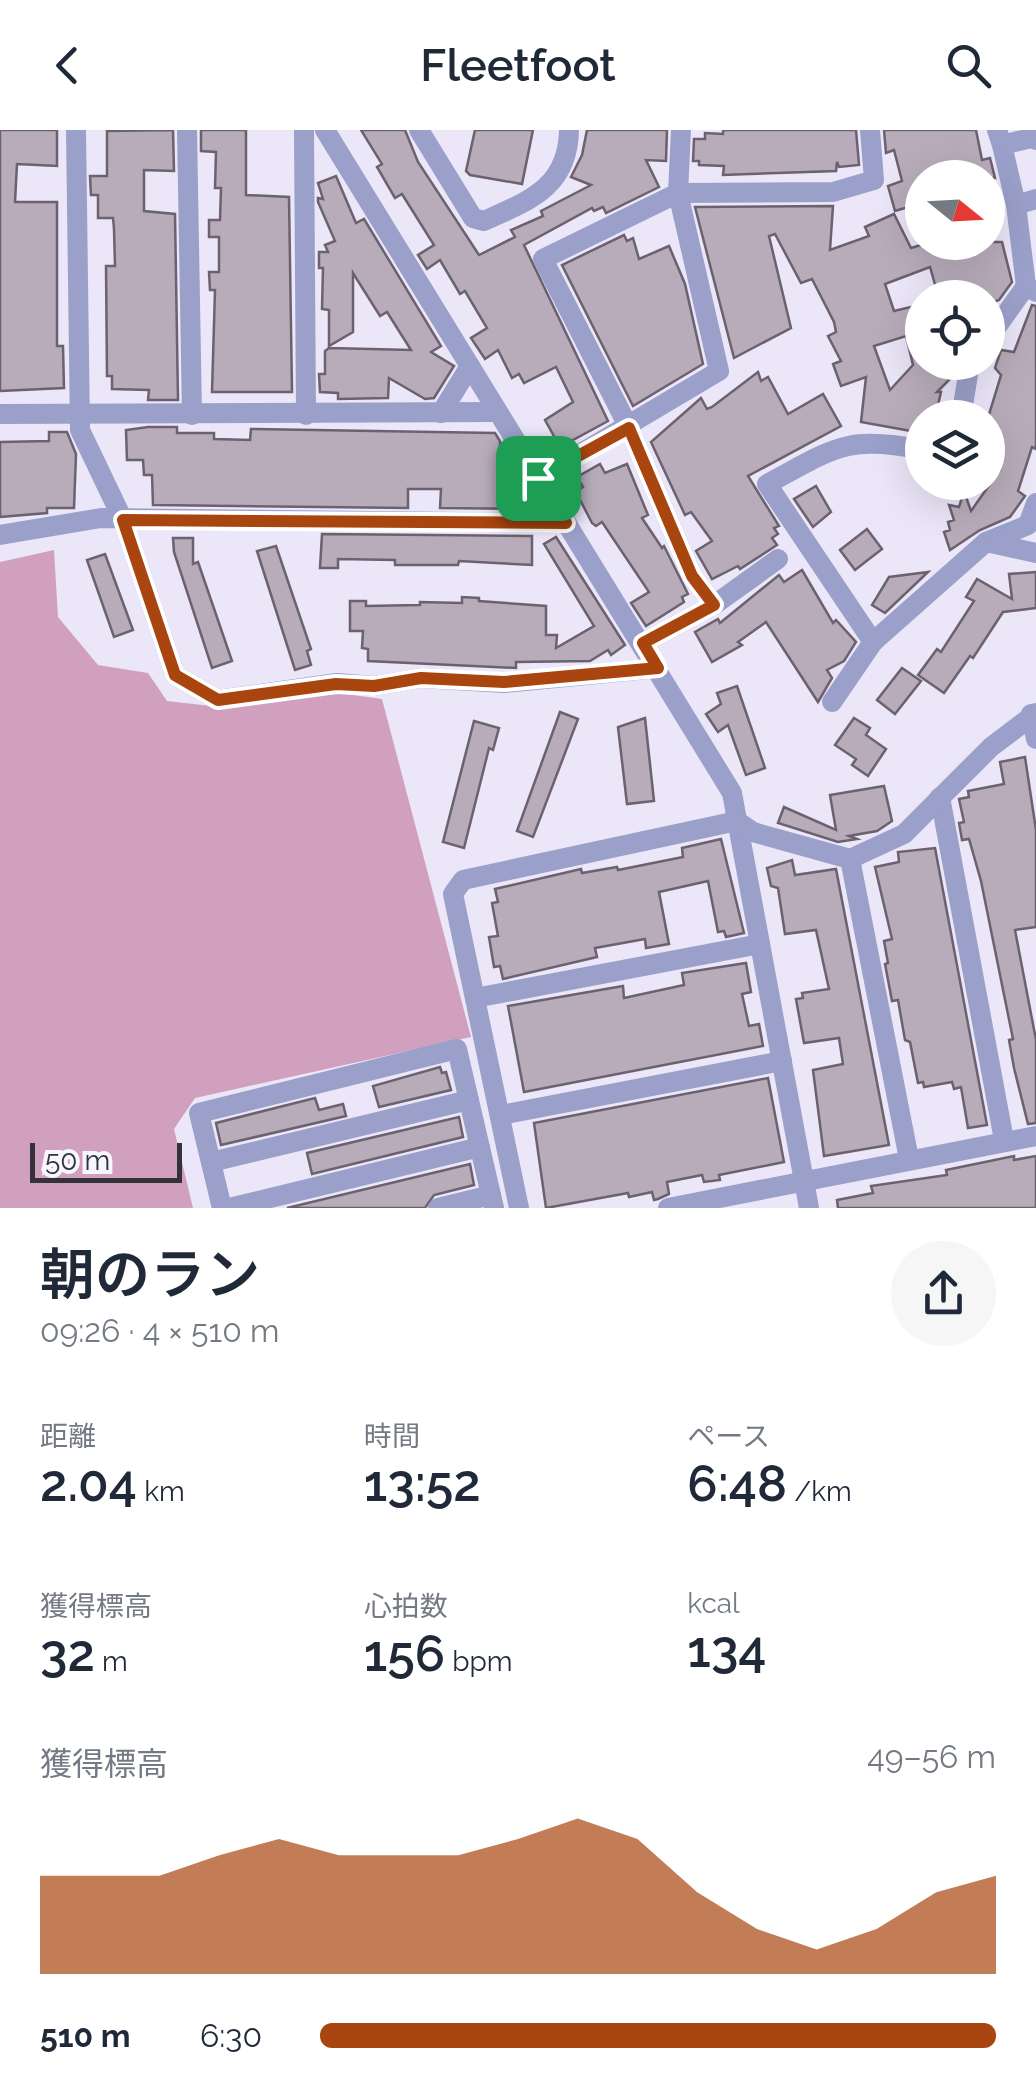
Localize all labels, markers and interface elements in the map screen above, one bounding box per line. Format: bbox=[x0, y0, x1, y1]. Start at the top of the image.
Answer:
icon: back bbox=[40, 38, 95, 93]
icon: search bbox=[941, 38, 996, 93]
text: Fleetfoot bbox=[420, 39, 616, 92]
north arrow bbox=[905, 160, 1005, 260]
map controls bbox=[905, 160, 1005, 500]
button: locate bbox=[905, 280, 1005, 380]
button: layers bbox=[905, 400, 1005, 500]
pin bbox=[496, 436, 581, 521]
icon: arrive bbox=[511, 451, 566, 506]
scale bar bbox=[30, 1138, 182, 1182]
text: 50 m bbox=[45, 1144, 110, 1177]
button: share bbox=[891, 1241, 996, 1346]
text: 朝のラン bbox=[40, 1242, 260, 1307]
text: 09:26 · 4 × 510 m bbox=[40, 1312, 279, 1349]
text: 距離 bbox=[40, 1420, 96, 1453]
text: 時間 bbox=[364, 1420, 420, 1453]
text: ペース bbox=[687, 1420, 770, 1453]
text: 2.04 bbox=[40, 1454, 137, 1513]
text: 13:52 bbox=[364, 1454, 481, 1513]
text: 6:48 bbox=[687, 1454, 787, 1513]
text: km bbox=[137, 1475, 185, 1508]
text: /km bbox=[787, 1475, 852, 1508]
text: kcal bbox=[687, 1587, 740, 1620]
text: 獲得標高 bbox=[40, 1590, 152, 1623]
text: 心拍数 bbox=[364, 1590, 448, 1623]
text: 134 bbox=[687, 1620, 767, 1679]
text: 32 bbox=[40, 1624, 95, 1683]
text: 156 bbox=[364, 1624, 445, 1683]
text: m bbox=[95, 1645, 128, 1678]
text: bpm bbox=[445, 1645, 513, 1678]
text: 49–56 m bbox=[867, 1738, 996, 1775]
text: 獲得標高 bbox=[40, 1745, 168, 1782]
text: 510 m bbox=[40, 2017, 131, 2054]
text: 6:30 bbox=[200, 2017, 262, 2054]

